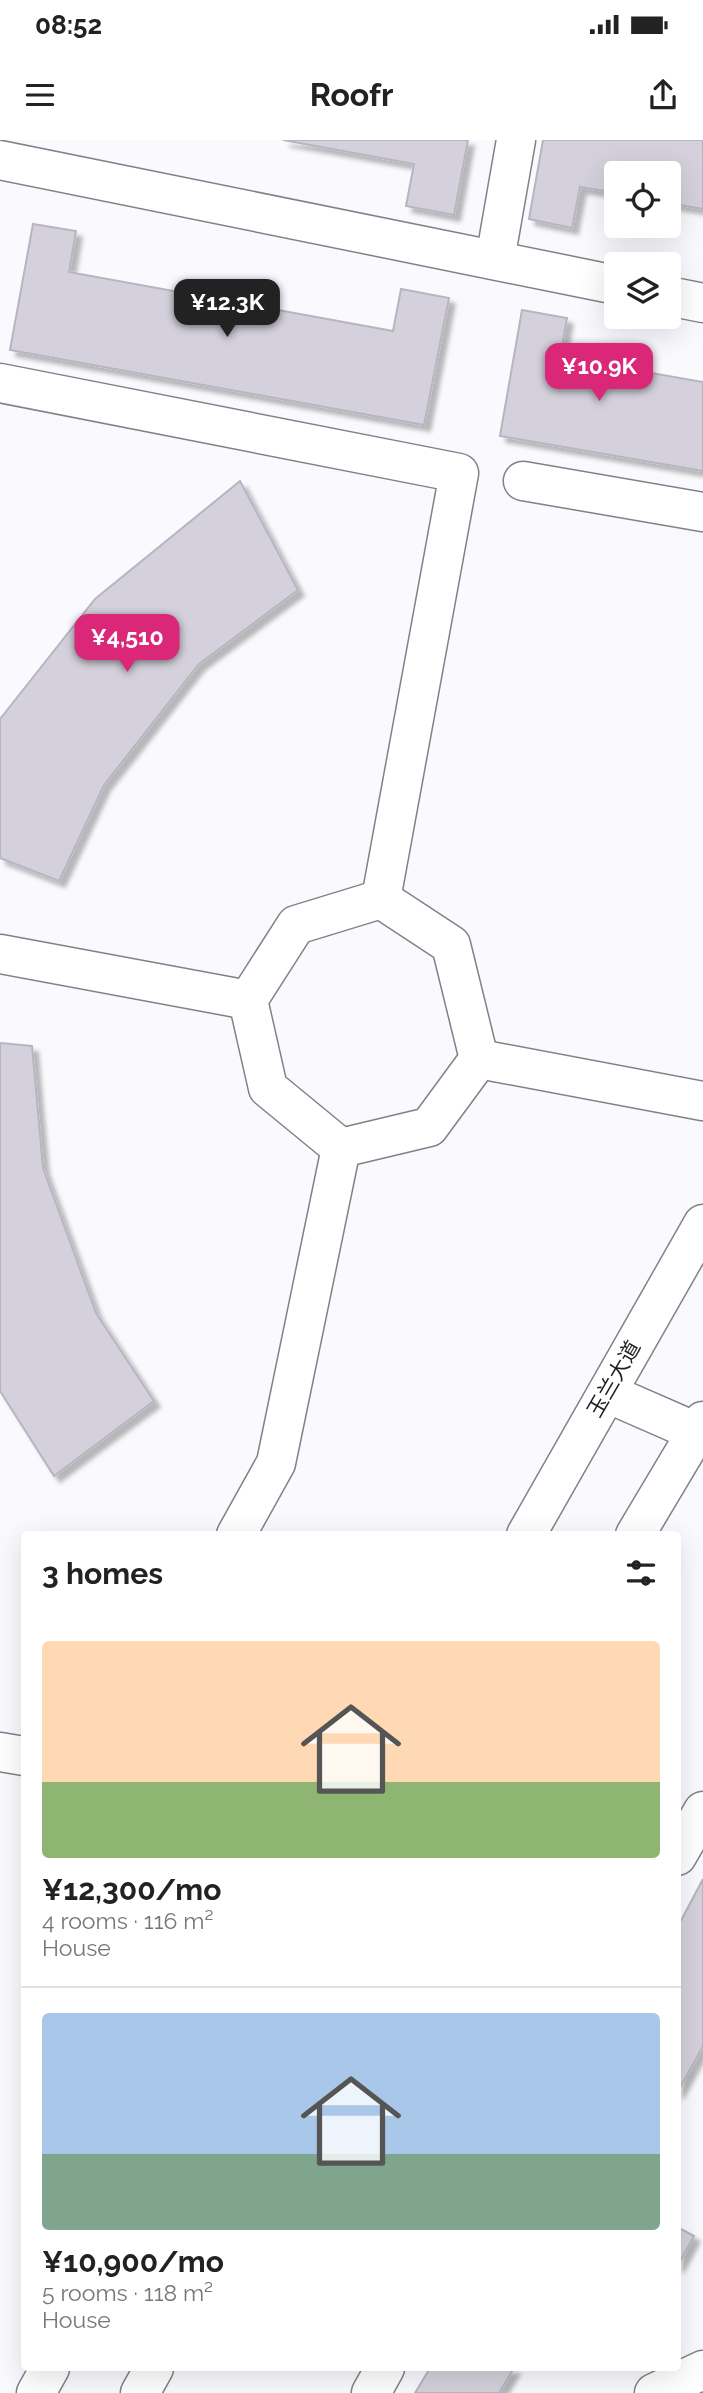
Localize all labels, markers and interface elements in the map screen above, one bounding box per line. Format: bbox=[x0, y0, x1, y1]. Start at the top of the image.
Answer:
text: 08:52 bbox=[35, 10, 102, 40]
icon: menu bbox=[21, 76, 59, 114]
text: Roofr bbox=[310, 76, 393, 113]
icon: share bbox=[644, 76, 682, 114]
map controls bbox=[604, 161, 681, 329]
button: locate bbox=[604, 161, 681, 238]
button: layers bbox=[604, 252, 681, 329]
pin: ¥12.3K bbox=[170, 280, 284, 339]
text: ¥12.3K bbox=[190, 288, 264, 315]
pin: ¥10.9K bbox=[542, 344, 656, 403]
text: ¥10.9K bbox=[561, 352, 637, 379]
pin: ¥4,510 bbox=[70, 615, 184, 674]
text: ¥4,510 bbox=[90, 623, 164, 650]
street label: 玉兰大道 bbox=[582, 1336, 645, 1421]
icon: filters bbox=[622, 1554, 660, 1592]
text: 3 homes bbox=[42, 1556, 163, 1591]
icon: home bbox=[288, 1686, 414, 1812]
text: ¥12,300/mo bbox=[42, 1872, 221, 1907]
text: 4 rooms · 116 m² bbox=[42, 1907, 213, 1934]
text: House bbox=[42, 1934, 111, 1961]
icon: home bbox=[288, 2058, 414, 2184]
text: ¥10,900/mo bbox=[42, 2244, 224, 2279]
text: 5 rooms · 118 m² bbox=[42, 2279, 213, 2306]
text: House bbox=[42, 2306, 111, 2333]

